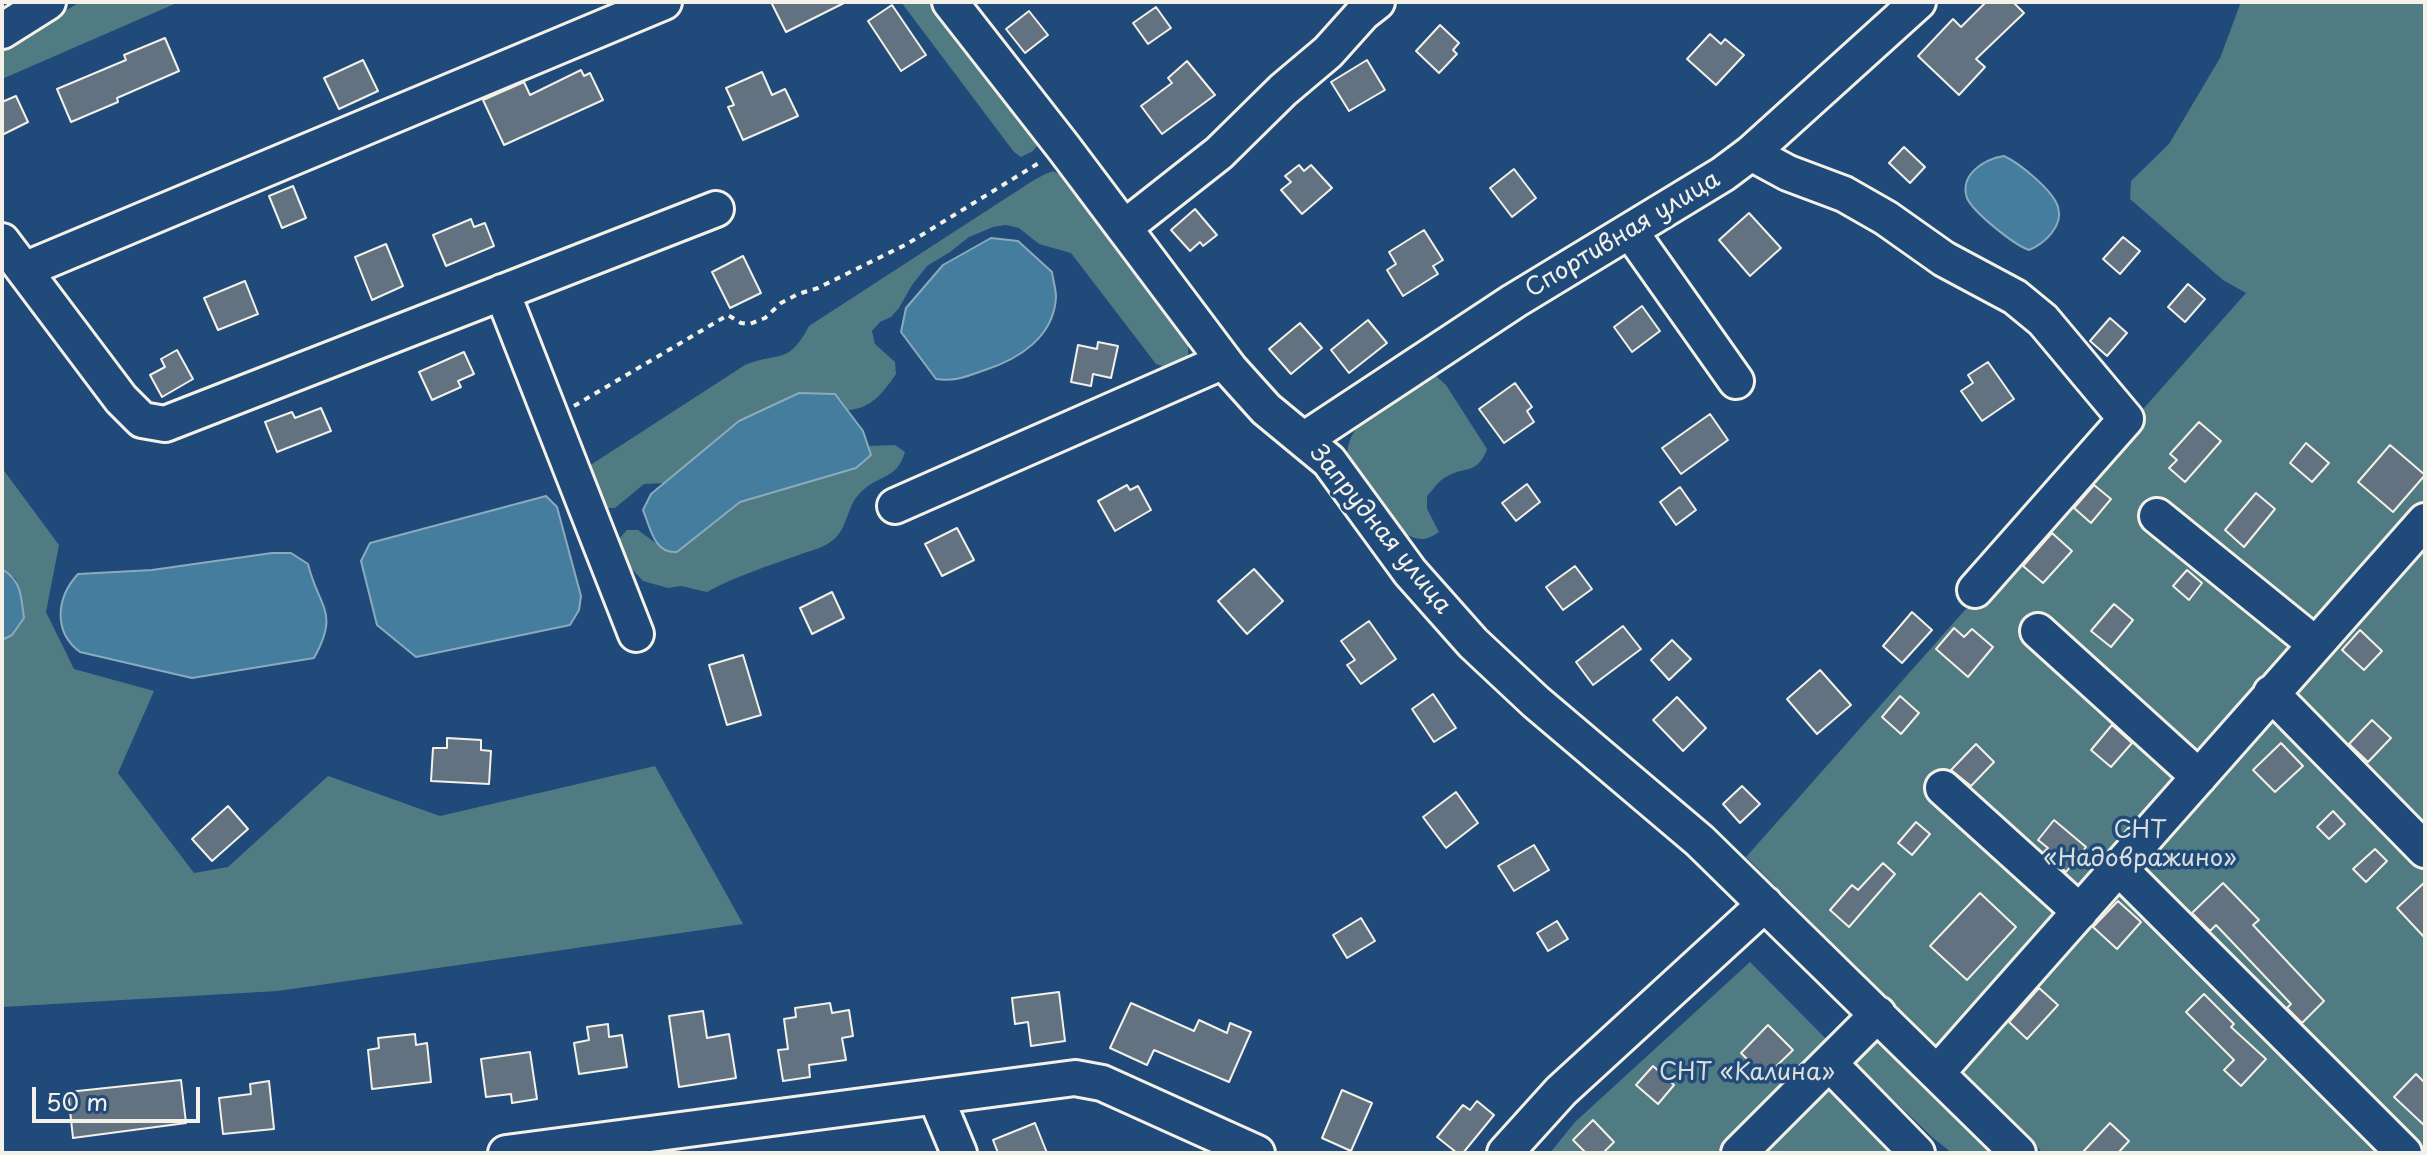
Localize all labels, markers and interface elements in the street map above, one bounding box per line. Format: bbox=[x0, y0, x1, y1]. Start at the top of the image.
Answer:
street label: Спортивная улица bbox=[1520, 166, 1726, 304]
street label: Запрудная улица bbox=[1303, 440, 1457, 620]
park label: СНТ «Надовражино» bbox=[2043, 817, 2237, 873]
park label: СНТ «Калина» bbox=[1659, 1059, 1835, 1087]
scale bar bbox=[36, 1071, 204, 1121]
text: 50 m bbox=[46, 1083, 108, 1119]

